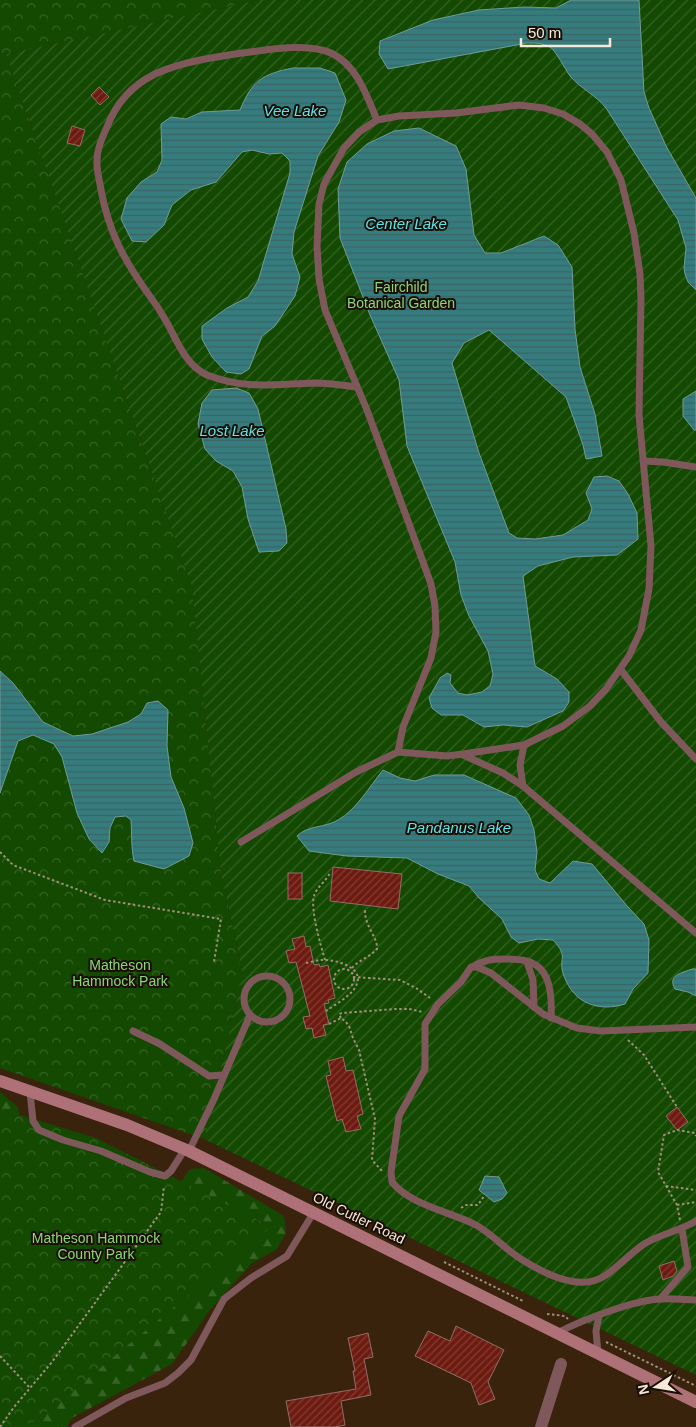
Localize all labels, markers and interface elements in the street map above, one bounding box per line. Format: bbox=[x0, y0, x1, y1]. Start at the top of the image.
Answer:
scale bar bbox=[521, 15, 610, 47]
text: 50 m bbox=[528, 24, 561, 41]
water label: Vee Lake bbox=[264, 102, 326, 119]
water label: Center Lake bbox=[365, 215, 447, 232]
park label: Fairchild Botanical Garden bbox=[347, 279, 455, 311]
water label: Lost Lake bbox=[199, 422, 265, 439]
water label: Pandanus Lake bbox=[407, 819, 511, 836]
park label: Matheson Hammock Park bbox=[72, 957, 169, 989]
street label: Old Cutler Road bbox=[310, 1189, 408, 1247]
park label: Matheson Hammock County Park bbox=[32, 1230, 161, 1262]
north arrow bbox=[631, 1362, 681, 1412]
text: N bbox=[634, 1383, 652, 1396]

